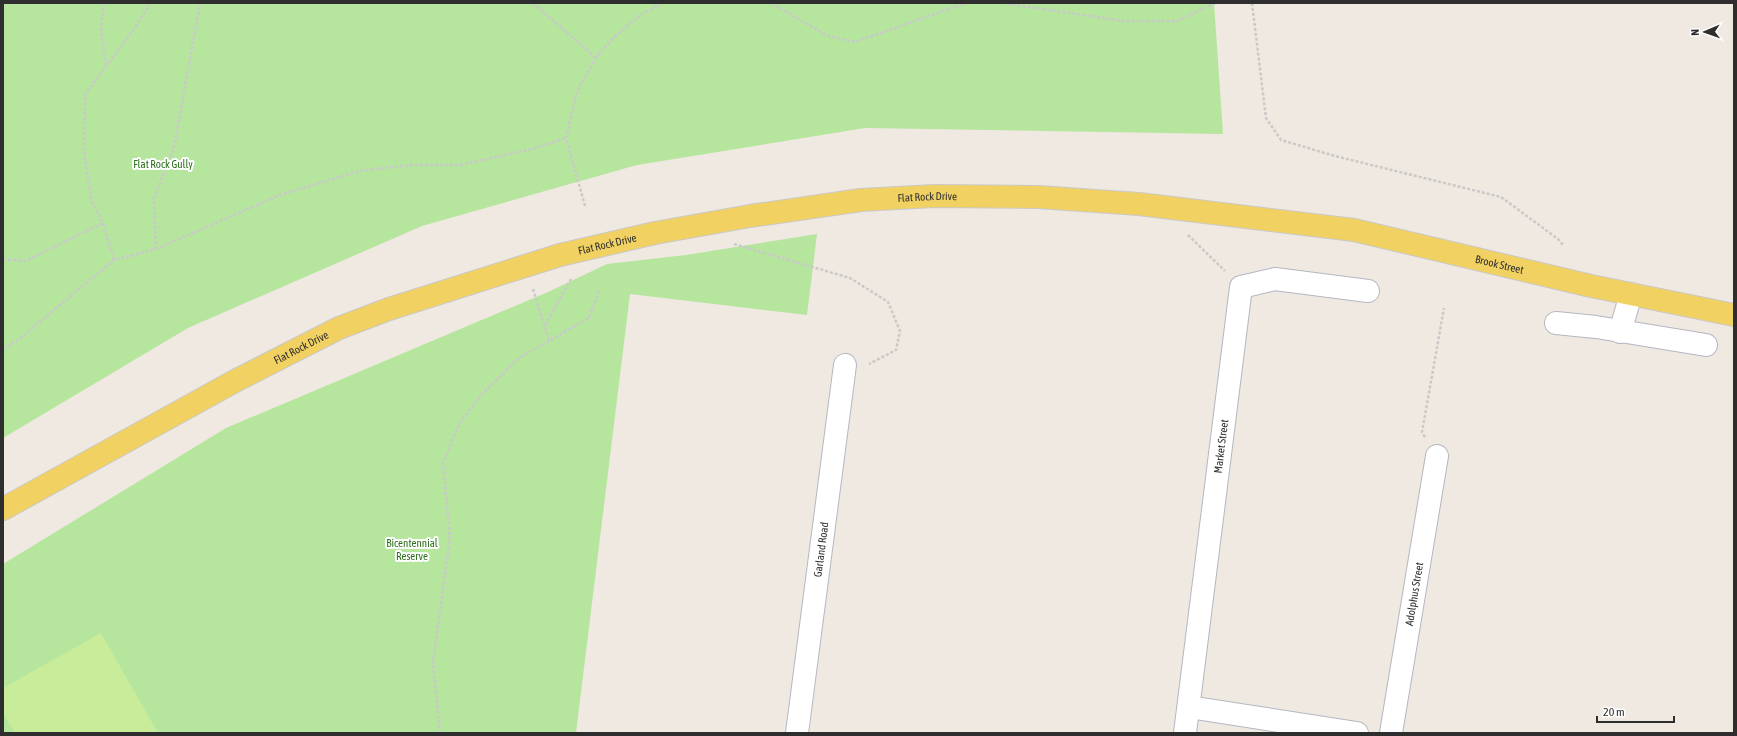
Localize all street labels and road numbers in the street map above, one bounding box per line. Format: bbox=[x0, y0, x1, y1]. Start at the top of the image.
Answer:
street label: Flat Rock Drive bbox=[897, 190, 957, 204]
street label: Flat Rock Drive bbox=[577, 231, 638, 257]
street label: Brook Street bbox=[1474, 253, 1525, 276]
street label: Flat Rock Drive bbox=[272, 328, 330, 366]
street label: Market Street bbox=[1212, 419, 1230, 474]
street label: Garland Road bbox=[811, 521, 830, 578]
street label: Adolphus Street bbox=[1403, 561, 1425, 627]

